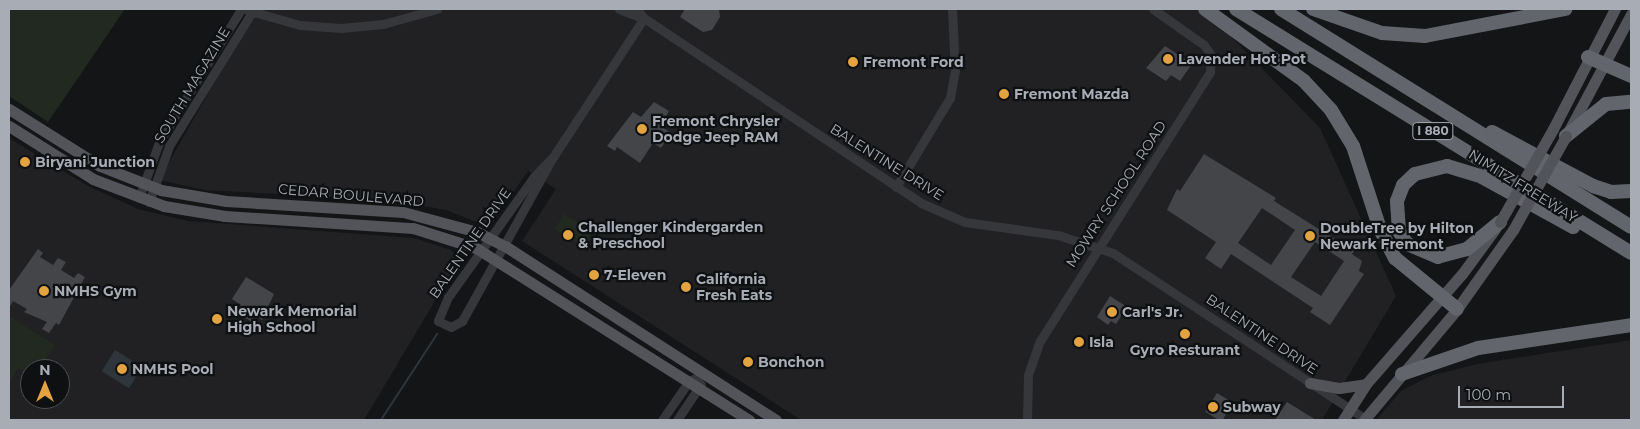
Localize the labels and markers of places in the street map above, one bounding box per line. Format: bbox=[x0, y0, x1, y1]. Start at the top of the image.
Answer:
place label: Lavender Hot Pot bbox=[1178, 51, 1306, 67]
marker: Lavender Hot Pot bbox=[1162, 53, 1174, 65]
place label: Fremont Ford bbox=[863, 54, 964, 70]
marker: Fremont Ford bbox=[847, 56, 859, 68]
place label: Fremont Mazda bbox=[1014, 86, 1129, 102]
marker: Fremont Mazda bbox=[998, 88, 1010, 100]
place label: Fremont Chrysler Dodge Jeep RAM bbox=[652, 113, 780, 146]
marker: Fremont Chrysler Dodge Jeep RAM bbox=[636, 123, 648, 135]
place label: Biryani Junction bbox=[35, 154, 155, 170]
marker: Biryani Junction bbox=[19, 156, 31, 168]
place label: Challenger Kindergarden & Preschool bbox=[578, 219, 763, 252]
place label: DoubleTree by Hilton Newark Fremont bbox=[1320, 220, 1474, 252]
marker: Challenger Kindergarden & Preschool bbox=[562, 229, 574, 241]
marker: DoubleTree by Hilton Newark Fremont bbox=[1304, 230, 1316, 242]
place label: 7-Eleven bbox=[604, 267, 666, 283]
marker: 7-Eleven bbox=[588, 269, 600, 281]
place label: California Fresh Eats bbox=[696, 271, 772, 304]
marker: California Fresh Eats bbox=[680, 281, 692, 293]
place label: NMHS Gym bbox=[54, 283, 137, 299]
marker: NMHS Gym bbox=[38, 285, 50, 297]
place label: Newark Memorial High School bbox=[227, 303, 357, 336]
place label: Carl's Jr. bbox=[1122, 304, 1183, 320]
marker: Carl's Jr. bbox=[1106, 306, 1118, 318]
marker: Newark Memorial High School bbox=[211, 313, 223, 325]
marker: Gyro Resturant bbox=[1179, 328, 1191, 340]
place label: Isla bbox=[1089, 334, 1114, 350]
marker: Isla bbox=[1073, 336, 1085, 348]
place label: Gyro Resturant bbox=[1130, 342, 1240, 358]
place label: Bonchon bbox=[758, 354, 824, 370]
marker: Bonchon bbox=[742, 356, 754, 368]
place label: NMHS Pool bbox=[132, 361, 214, 377]
marker: NMHS Pool bbox=[116, 363, 128, 375]
place label: Subway bbox=[1223, 399, 1281, 415]
marker: Subway bbox=[1207, 401, 1219, 413]

